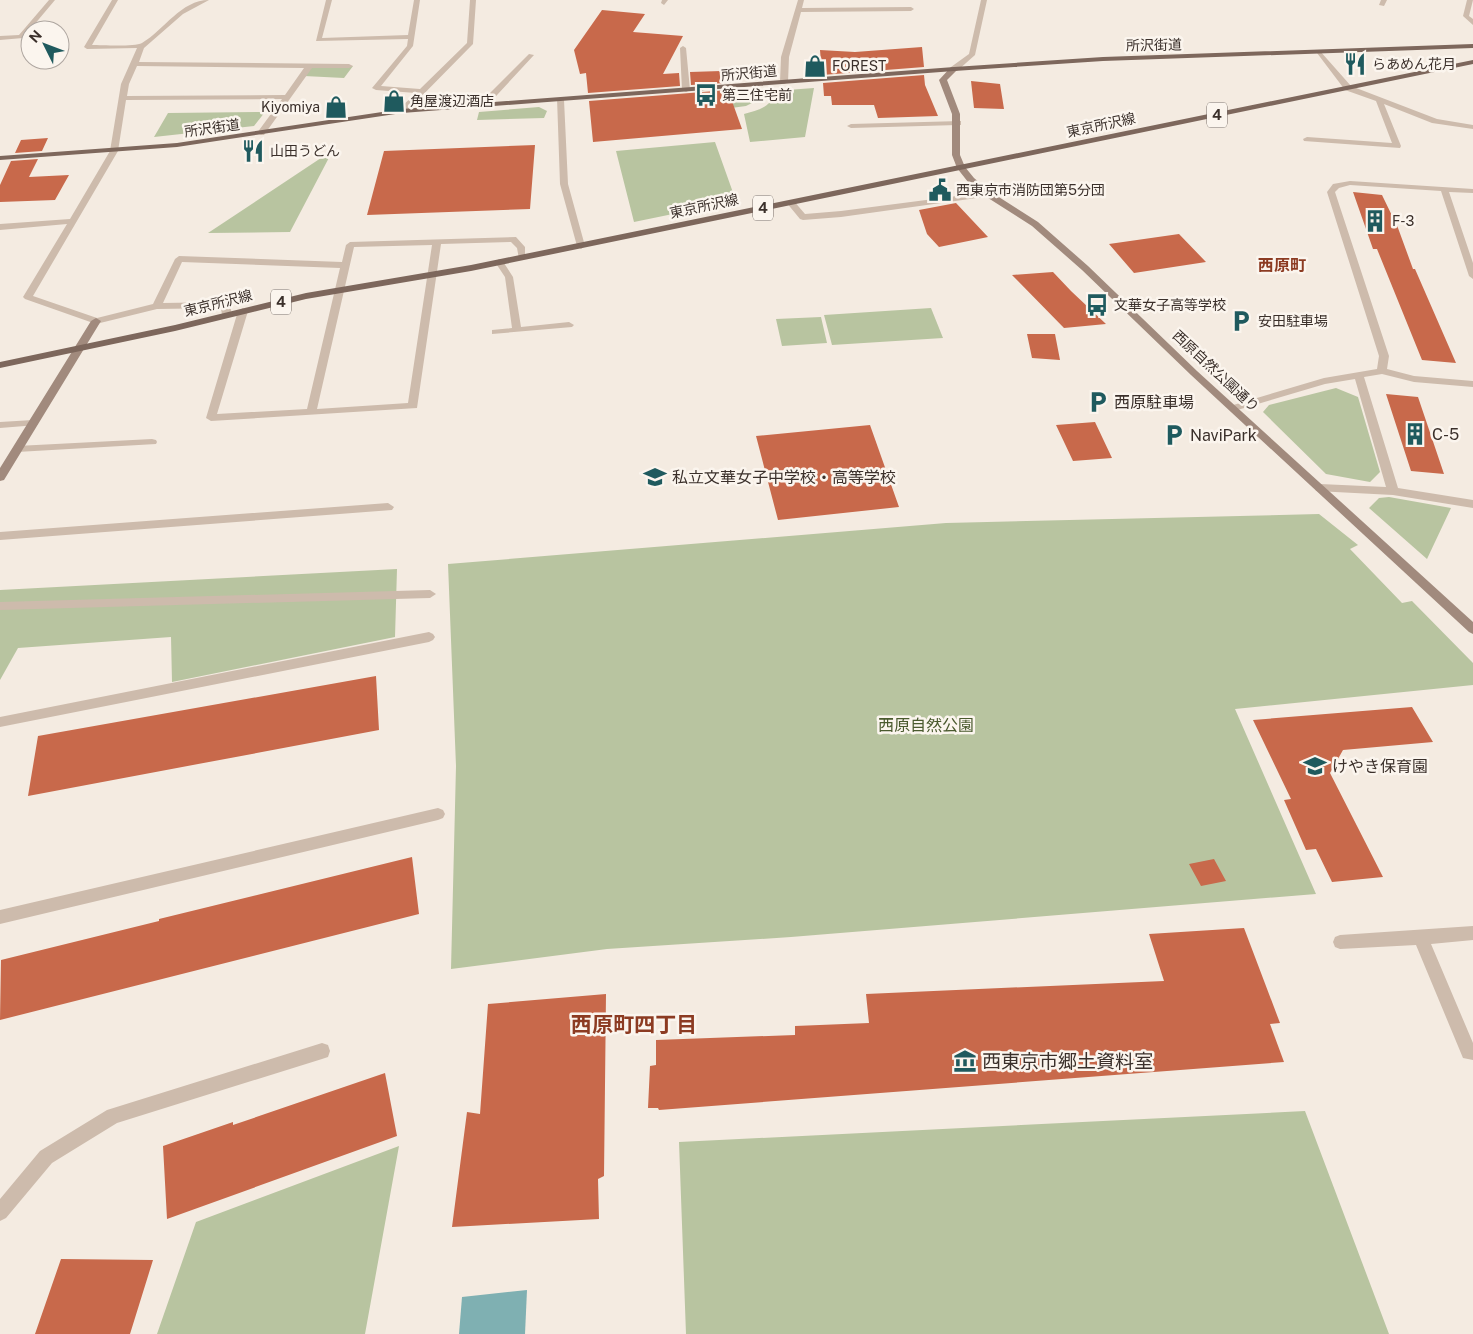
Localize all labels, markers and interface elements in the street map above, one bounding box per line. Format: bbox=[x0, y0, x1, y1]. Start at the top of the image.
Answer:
north arrow bbox=[20, 20, 70, 70]
text: N bbox=[26, 27, 45, 46]
street label: 所沢街道 bbox=[1126, 37, 1182, 53]
restaurant icon: らあめん花月 bbox=[1342, 51, 1368, 77]
shop icon: FOREST bbox=[802, 53, 828, 79]
place label: らあめん花月 bbox=[1372, 56, 1456, 72]
place label: FOREST bbox=[832, 58, 886, 74]
street label: 所沢街道 bbox=[720, 63, 778, 83]
bus stop icon: 第三住宅前 bbox=[693, 82, 719, 108]
place label: 第三住宅前 bbox=[722, 87, 792, 103]
shop icon: 角屋渡辺酒店 bbox=[381, 88, 407, 114]
place label: 角屋渡辺酒店 bbox=[410, 93, 494, 109]
shop icon: Kiyomiya bbox=[323, 94, 349, 120]
place label: Kiyomiya bbox=[261, 99, 320, 115]
road number: 4 bbox=[1207, 102, 1227, 128]
street label: 東京所沢線 bbox=[1065, 110, 1137, 140]
street label: 所沢街道 bbox=[183, 116, 241, 140]
restaurant icon: 山田うどん bbox=[240, 138, 266, 164]
place label: 山田うどん bbox=[270, 143, 340, 159]
public building icon: 西東京市消防団第5分団 bbox=[927, 177, 953, 203]
place label: 西東京市消防団第5分団 bbox=[956, 182, 1105, 198]
street label: 東京所沢線 bbox=[668, 191, 740, 221]
road number: 4 bbox=[753, 196, 773, 220]
building icon: F-3 bbox=[1362, 208, 1388, 234]
place label: F-3 bbox=[1392, 213, 1415, 229]
district label: 西原町 bbox=[1258, 256, 1306, 275]
street label: 東京所沢線 bbox=[182, 287, 254, 319]
road number: 4 bbox=[271, 290, 291, 314]
bus stop icon: 文華女子高等学校 bbox=[1084, 292, 1110, 318]
place label: 文華女子高等学校 bbox=[1114, 297, 1226, 313]
parking icon: 安田駐車場 bbox=[1228, 308, 1254, 334]
place label: 安田駐車場 bbox=[1258, 313, 1328, 329]
street label: 西原自然公園通り bbox=[1170, 327, 1262, 415]
parking icon: 西原駐車場 bbox=[1085, 389, 1111, 415]
place label: 西原駐車場 bbox=[1114, 393, 1194, 412]
building icon: C-5 bbox=[1402, 421, 1428, 447]
parking icon: NaviPark bbox=[1161, 422, 1187, 448]
place label: C-5 bbox=[1432, 425, 1459, 444]
place label: NaviPark bbox=[1190, 426, 1257, 445]
school or university icon: 私立文華女子中学校・高等学校 bbox=[642, 464, 668, 490]
place label: 私立文華女子中学校・高等学校 bbox=[672, 468, 896, 487]
park label: 西原自然公園 bbox=[878, 716, 974, 735]
school or university icon: けやき保育園 bbox=[1302, 753, 1328, 779]
place label: けやき保育園 bbox=[1332, 757, 1428, 776]
district label: 西原町四丁目 bbox=[571, 1012, 697, 1037]
museum icon: 西東京市郷土資料室 bbox=[952, 1048, 978, 1074]
place label: 西東京市郷土資料室 bbox=[982, 1050, 1153, 1072]

